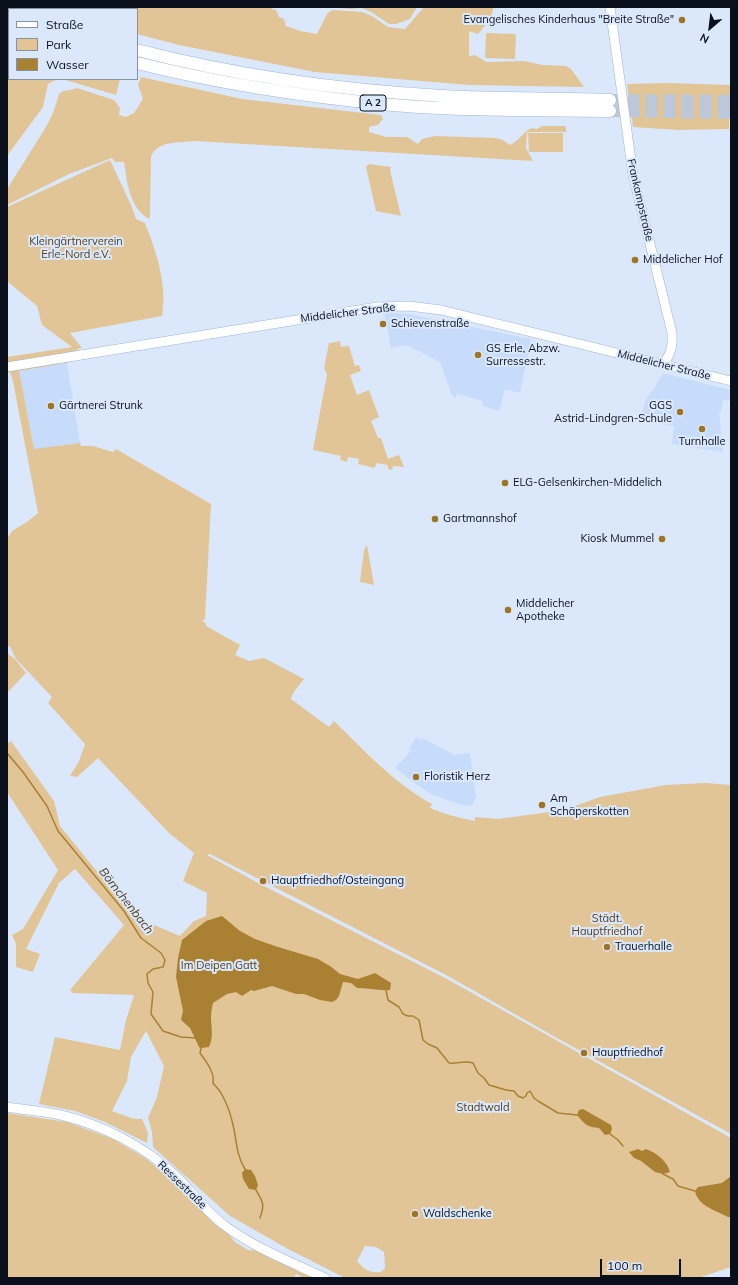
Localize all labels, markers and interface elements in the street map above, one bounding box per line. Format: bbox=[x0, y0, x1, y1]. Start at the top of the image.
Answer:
legend bbox=[8, 8, 138, 80]
north arrow bbox=[690, 8, 730, 48]
place label: Evangelisches Kinderhaus "Breite Straße" bbox=[464, 13, 674, 27]
marker: Evangelisches Kinderhaus "Breite Straße" bbox=[677, 15, 687, 25]
text: Straße bbox=[46, 17, 83, 32]
text: N bbox=[697, 30, 711, 47]
text: Park bbox=[46, 37, 71, 52]
text: Wasser bbox=[46, 57, 89, 72]
road number: A 2 bbox=[360, 95, 386, 111]
street label: Frankampstraße bbox=[624, 157, 656, 243]
park label: Kleingärtnerverein Erle-Nord e.V. bbox=[29, 235, 123, 261]
place label: Middelicher Hof bbox=[643, 253, 723, 267]
marker: Middelicher Hof bbox=[630, 255, 640, 265]
street label: Middelicher Straße bbox=[300, 301, 396, 325]
place label: Schievenstraße bbox=[391, 317, 469, 331]
marker: Schievenstraße bbox=[378, 319, 388, 329]
place label: GS Erle, Abzw. Surressestr. bbox=[486, 342, 560, 368]
street label: Middelicher Straße bbox=[616, 347, 712, 383]
marker: GS Erle, Abzw. Surressestr. bbox=[473, 350, 483, 360]
place label: Gärtnerei Strunk bbox=[59, 399, 143, 413]
place label: GGS Astrid-Lindgren-Schule bbox=[554, 399, 672, 425]
marker: Gärtnerei Strunk bbox=[46, 401, 56, 411]
marker: GGS Astrid-Lindgren-Schule bbox=[675, 407, 685, 417]
marker: Turnhalle bbox=[697, 424, 707, 434]
place label: Turnhalle bbox=[679, 435, 725, 449]
place label: ELG-Gelsenkirchen-Middelich bbox=[513, 476, 662, 490]
marker: ELG-Gelsenkirchen-Middelich bbox=[500, 478, 510, 488]
place label: Gartmannshof bbox=[443, 512, 517, 526]
marker: Gartmannshof bbox=[430, 514, 440, 524]
place label: Kiosk Mummel bbox=[580, 532, 654, 546]
marker: Kiosk Mummel bbox=[657, 534, 667, 544]
place label: Middelicher Apotheke bbox=[516, 597, 574, 623]
marker: Middelicher Apotheke bbox=[503, 605, 513, 615]
place label: Floristik Herz bbox=[424, 770, 490, 784]
marker: Floristik Herz bbox=[411, 772, 421, 782]
place label: Am Schäperskotten bbox=[550, 792, 629, 818]
marker: Am Schäperskotten bbox=[537, 800, 547, 810]
water label: Börnchenbach bbox=[96, 865, 156, 937]
place label: Hauptfriedhof/Osteingang bbox=[271, 874, 404, 888]
marker: Hauptfriedhof/Osteingang bbox=[258, 876, 268, 886]
park label: Städt. Hauptfriedhof bbox=[571, 912, 643, 938]
place label: Trauerhalle bbox=[615, 940, 672, 954]
marker: Trauerhalle bbox=[602, 942, 612, 952]
park label: Im Deipen Gatt bbox=[181, 959, 257, 973]
place label: Hauptfriedhof bbox=[592, 1046, 663, 1060]
marker: Hauptfriedhof bbox=[579, 1048, 589, 1058]
park label: Stadtwald bbox=[456, 1101, 510, 1115]
street label: Ressestraße bbox=[155, 1158, 209, 1212]
place label: Waldschenke bbox=[423, 1207, 492, 1221]
marker: Waldschenke bbox=[410, 1209, 420, 1219]
scale bar bbox=[602, 1251, 683, 1277]
text: 100 m bbox=[607, 1258, 642, 1273]

